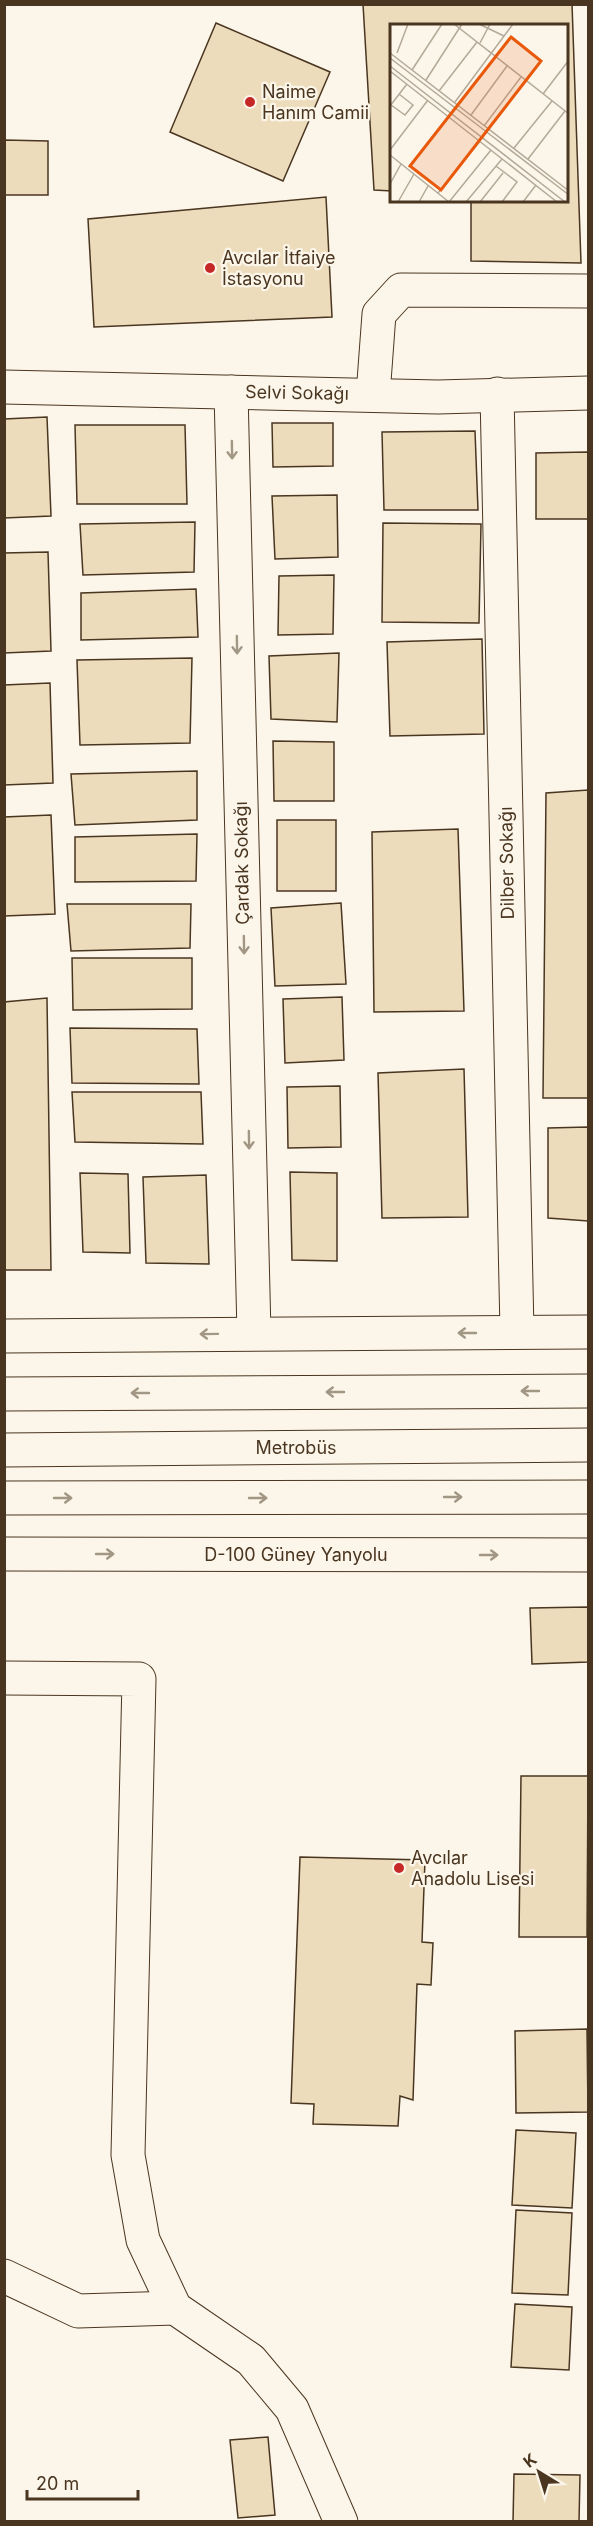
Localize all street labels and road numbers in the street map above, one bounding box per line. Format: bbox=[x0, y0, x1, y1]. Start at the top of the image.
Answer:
street label: Selvi Sokağı bbox=[245, 381, 349, 404]
street label: Çardak Sokağı bbox=[230, 801, 253, 925]
street label: Dilber Sokağı bbox=[495, 806, 518, 920]
street label: Metrobüs bbox=[255, 1437, 337, 1458]
street label: D-100 Güney Yanyolu bbox=[204, 1544, 388, 1565]

